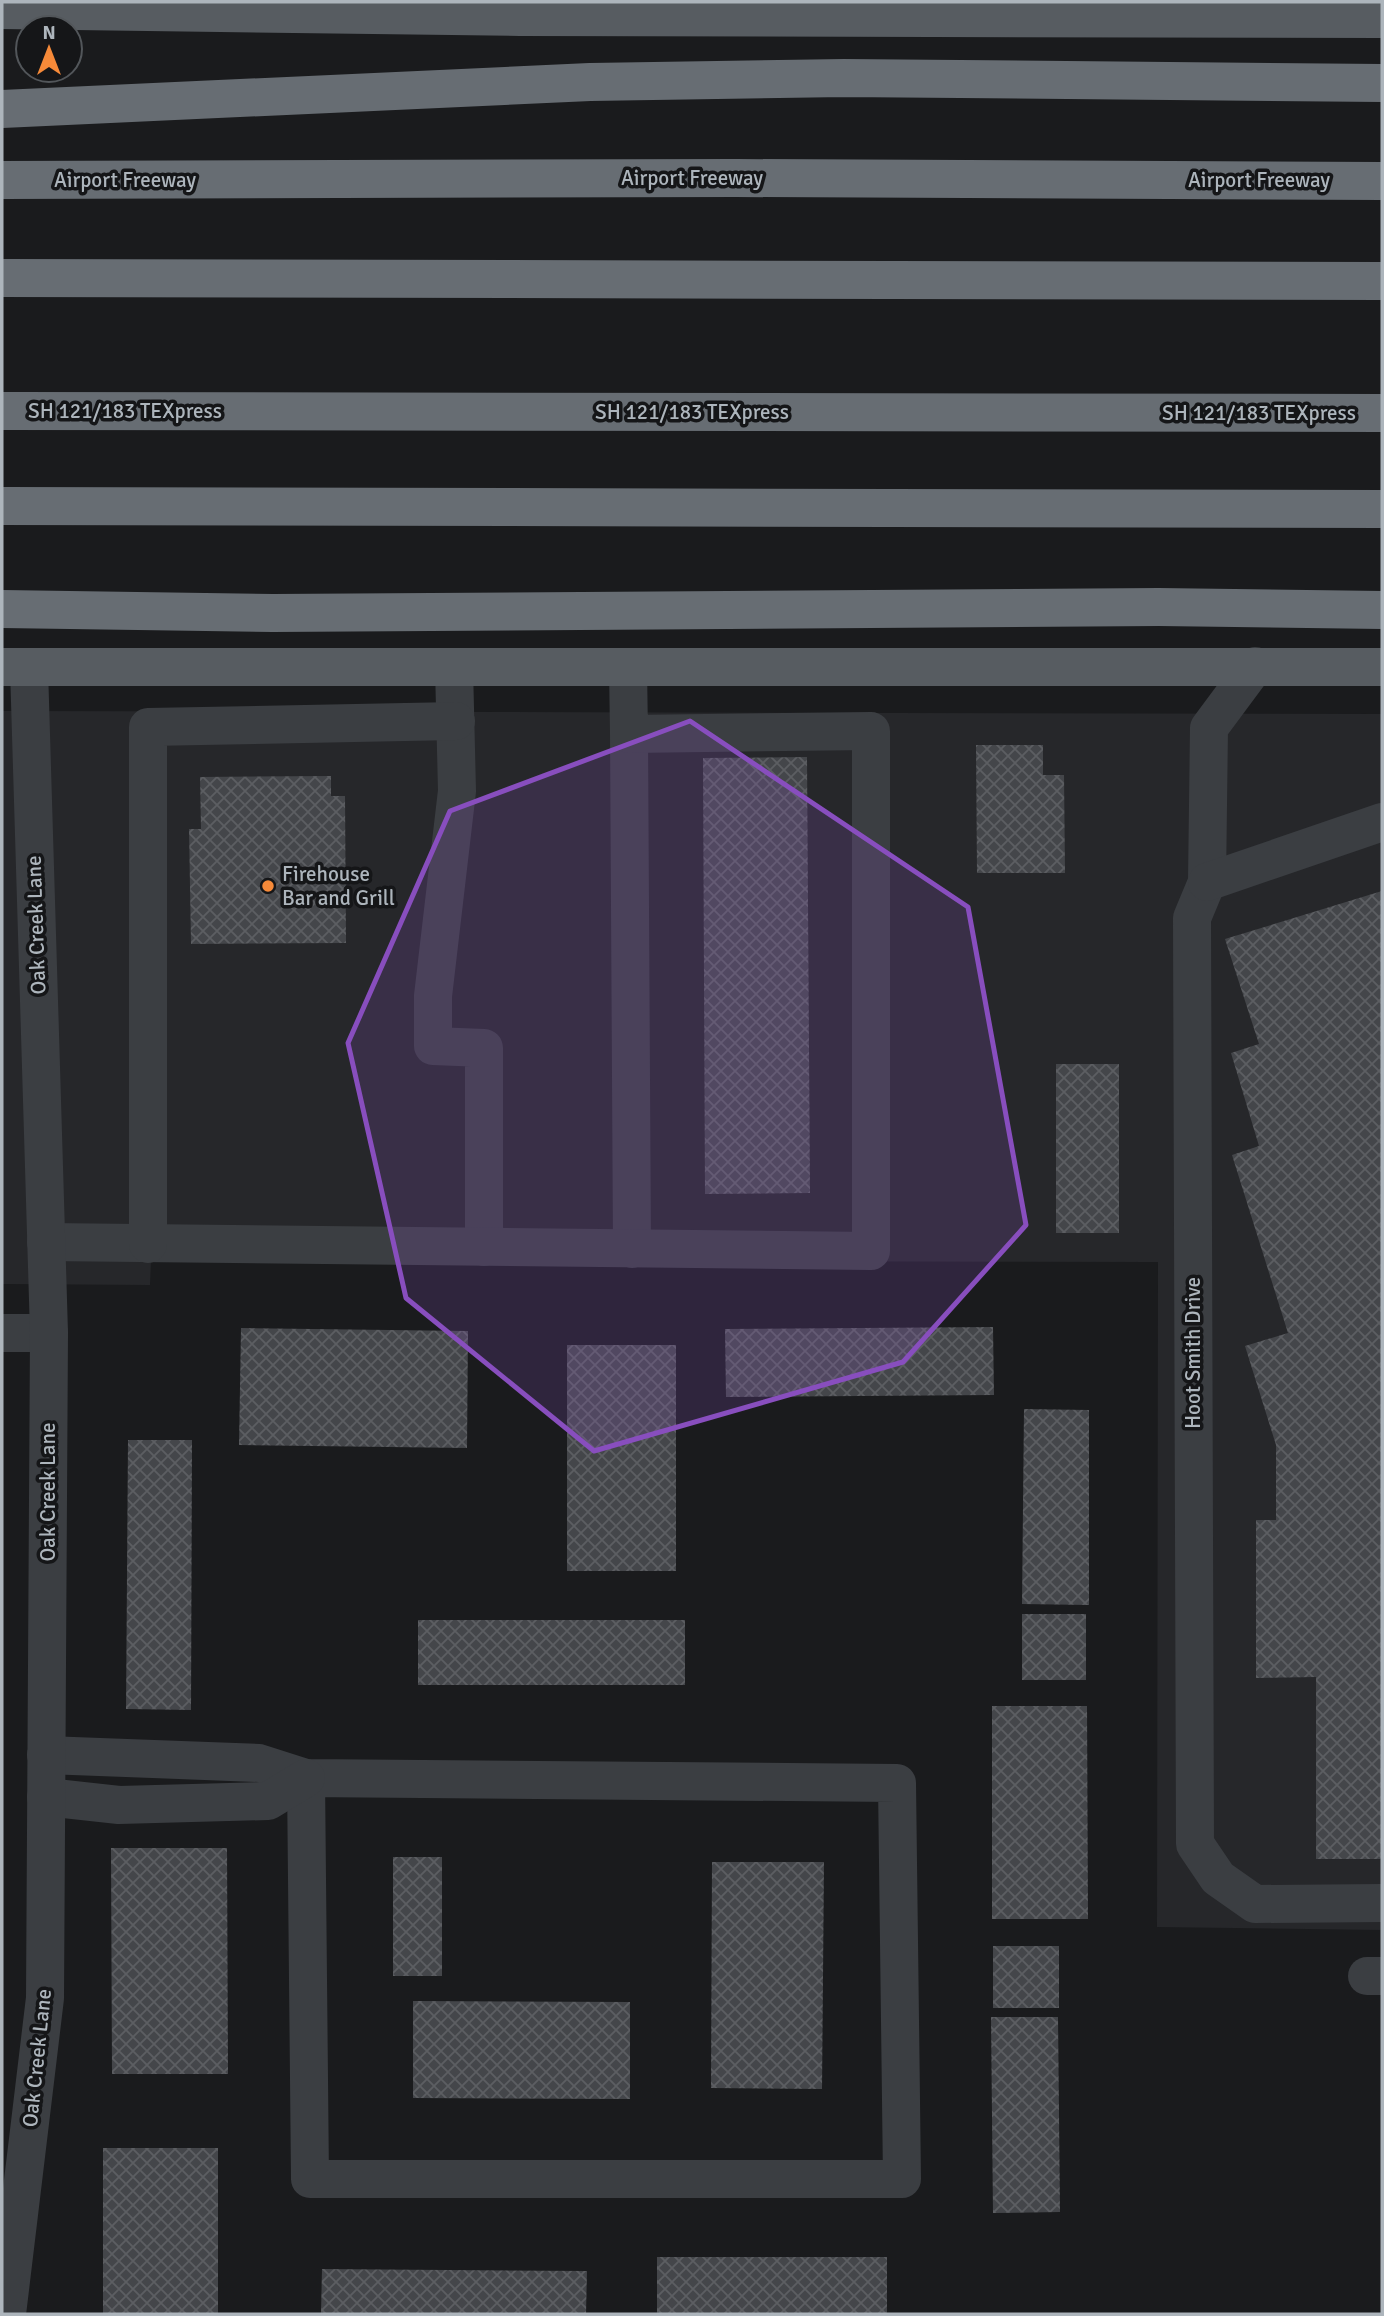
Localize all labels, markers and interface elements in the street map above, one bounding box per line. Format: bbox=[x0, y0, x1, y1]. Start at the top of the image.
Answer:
north arrow bbox=[14, 14, 84, 84]
text: N bbox=[42, 21, 56, 45]
street label: Airport Freeway bbox=[621, 165, 763, 191]
street label: Airport Freeway bbox=[54, 167, 196, 193]
street label: Airport Freeway bbox=[1188, 167, 1330, 193]
street label: SH 121/183 TEXpress bbox=[28, 398, 222, 424]
street label: SH 121/183 TEXpress bbox=[595, 399, 789, 425]
street label: SH 121/183 TEXpress bbox=[1162, 400, 1356, 426]
street label: Oak Creek Lane bbox=[21, 855, 51, 995]
place label: Firehouse Bar and Grill bbox=[282, 861, 395, 911]
marker: Firehouse Bar and Grill bbox=[260, 878, 276, 894]
street label: Hoot Smith Drive bbox=[1180, 1277, 1206, 1429]
street label: Oak Creek Lane bbox=[35, 1423, 61, 1561]
street label: Oak Creek Lane bbox=[17, 1988, 57, 2128]

